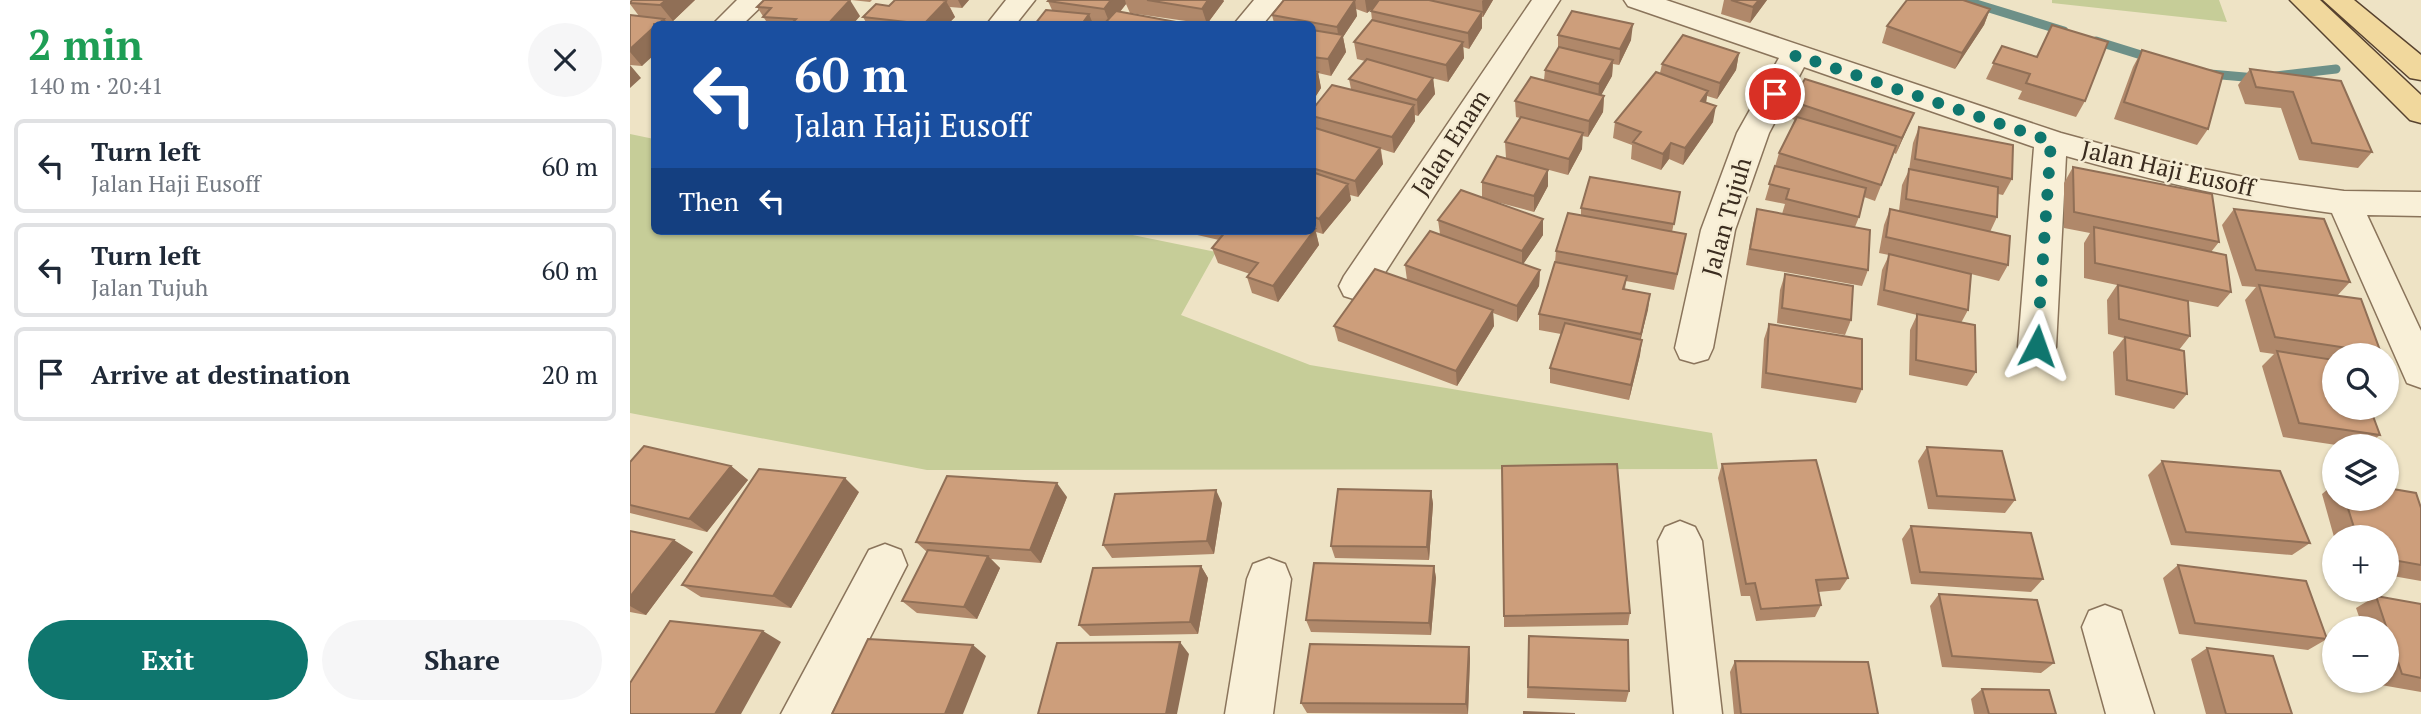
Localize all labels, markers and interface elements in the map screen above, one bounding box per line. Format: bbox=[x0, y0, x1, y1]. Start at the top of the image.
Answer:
text: 2 min bbox=[28, 16, 143, 72]
button: close bbox=[528, 23, 602, 97]
text: 60 m bbox=[794, 41, 908, 106]
icon: left bbox=[679, 49, 770, 140]
pin bbox=[1745, 64, 1805, 124]
text: 140 m · 20:41 bbox=[28, 70, 163, 101]
icon: arrive bbox=[1756, 75, 1794, 113]
street label: Jalan Enam bbox=[1404, 83, 1497, 202]
text: Jalan Haji Eusoff bbox=[794, 104, 1030, 146]
street label: Jalan Haji Eusoff bbox=[2078, 133, 2260, 204]
text: Turn left bbox=[91, 134, 201, 168]
icon: left bbox=[32, 147, 70, 185]
text: 60 m bbox=[542, 149, 598, 183]
street label: Jalan Tujuh bbox=[1694, 153, 1758, 280]
text: Jalan Haji Eusoff bbox=[91, 168, 261, 199]
icon: left bbox=[753, 182, 791, 220]
text: Then bbox=[679, 184, 739, 218]
text: Turn left bbox=[91, 238, 201, 272]
icon: left bbox=[32, 251, 70, 289]
text: 60 m bbox=[542, 253, 598, 287]
text: Jalan Tujuh bbox=[91, 272, 208, 303]
position arrow bbox=[2000, 309, 2074, 383]
map controls bbox=[2322, 343, 2399, 693]
button: search bbox=[2322, 343, 2399, 420]
icon: arrive bbox=[32, 355, 70, 393]
text: Arrive at destination bbox=[91, 357, 350, 391]
text: 20 m bbox=[542, 357, 598, 391]
button: layers bbox=[2322, 434, 2399, 511]
button: + bbox=[2322, 525, 2399, 602]
button: − bbox=[2322, 616, 2399, 693]
button: Exit bbox=[28, 620, 308, 700]
button: Share bbox=[322, 620, 602, 700]

